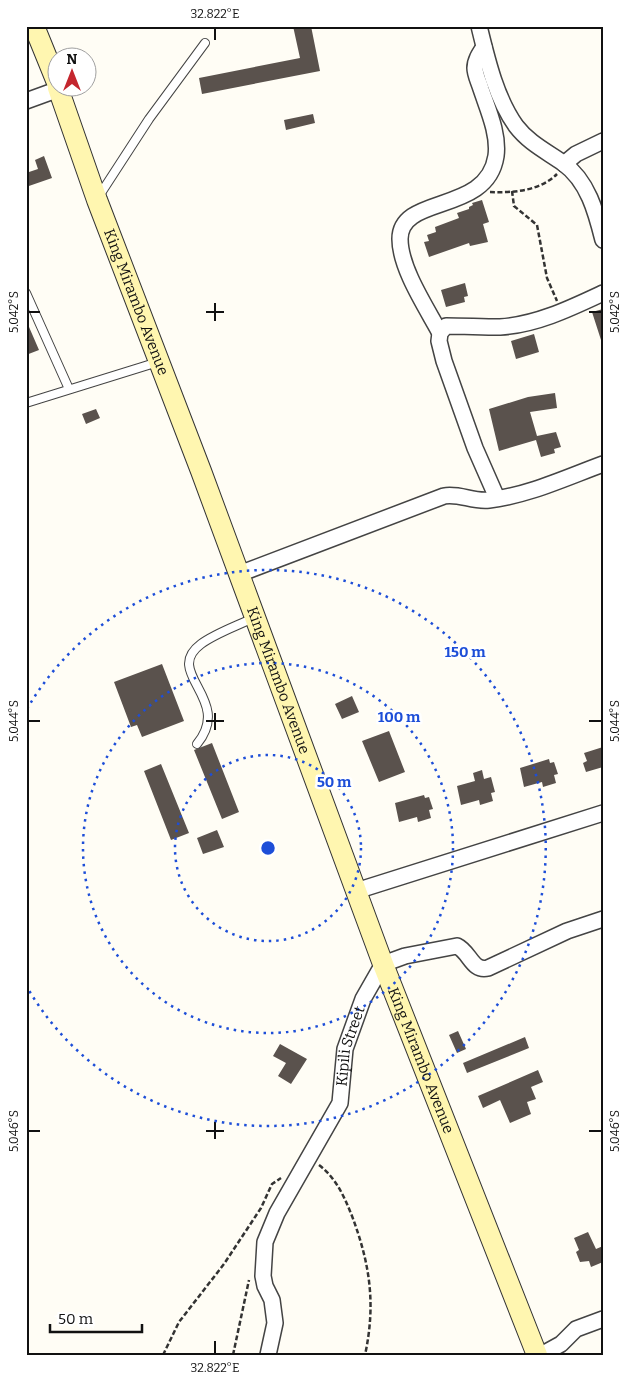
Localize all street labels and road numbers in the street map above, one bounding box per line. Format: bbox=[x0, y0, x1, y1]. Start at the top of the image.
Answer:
street label: King Mirambo Avenue bbox=[100, 226, 172, 378]
street label: King Mirambo Avenue bbox=[243, 604, 314, 756]
street label: King Mirambo Avenue bbox=[384, 985, 458, 1136]
street label: Kipili Street bbox=[333, 1003, 369, 1087]

